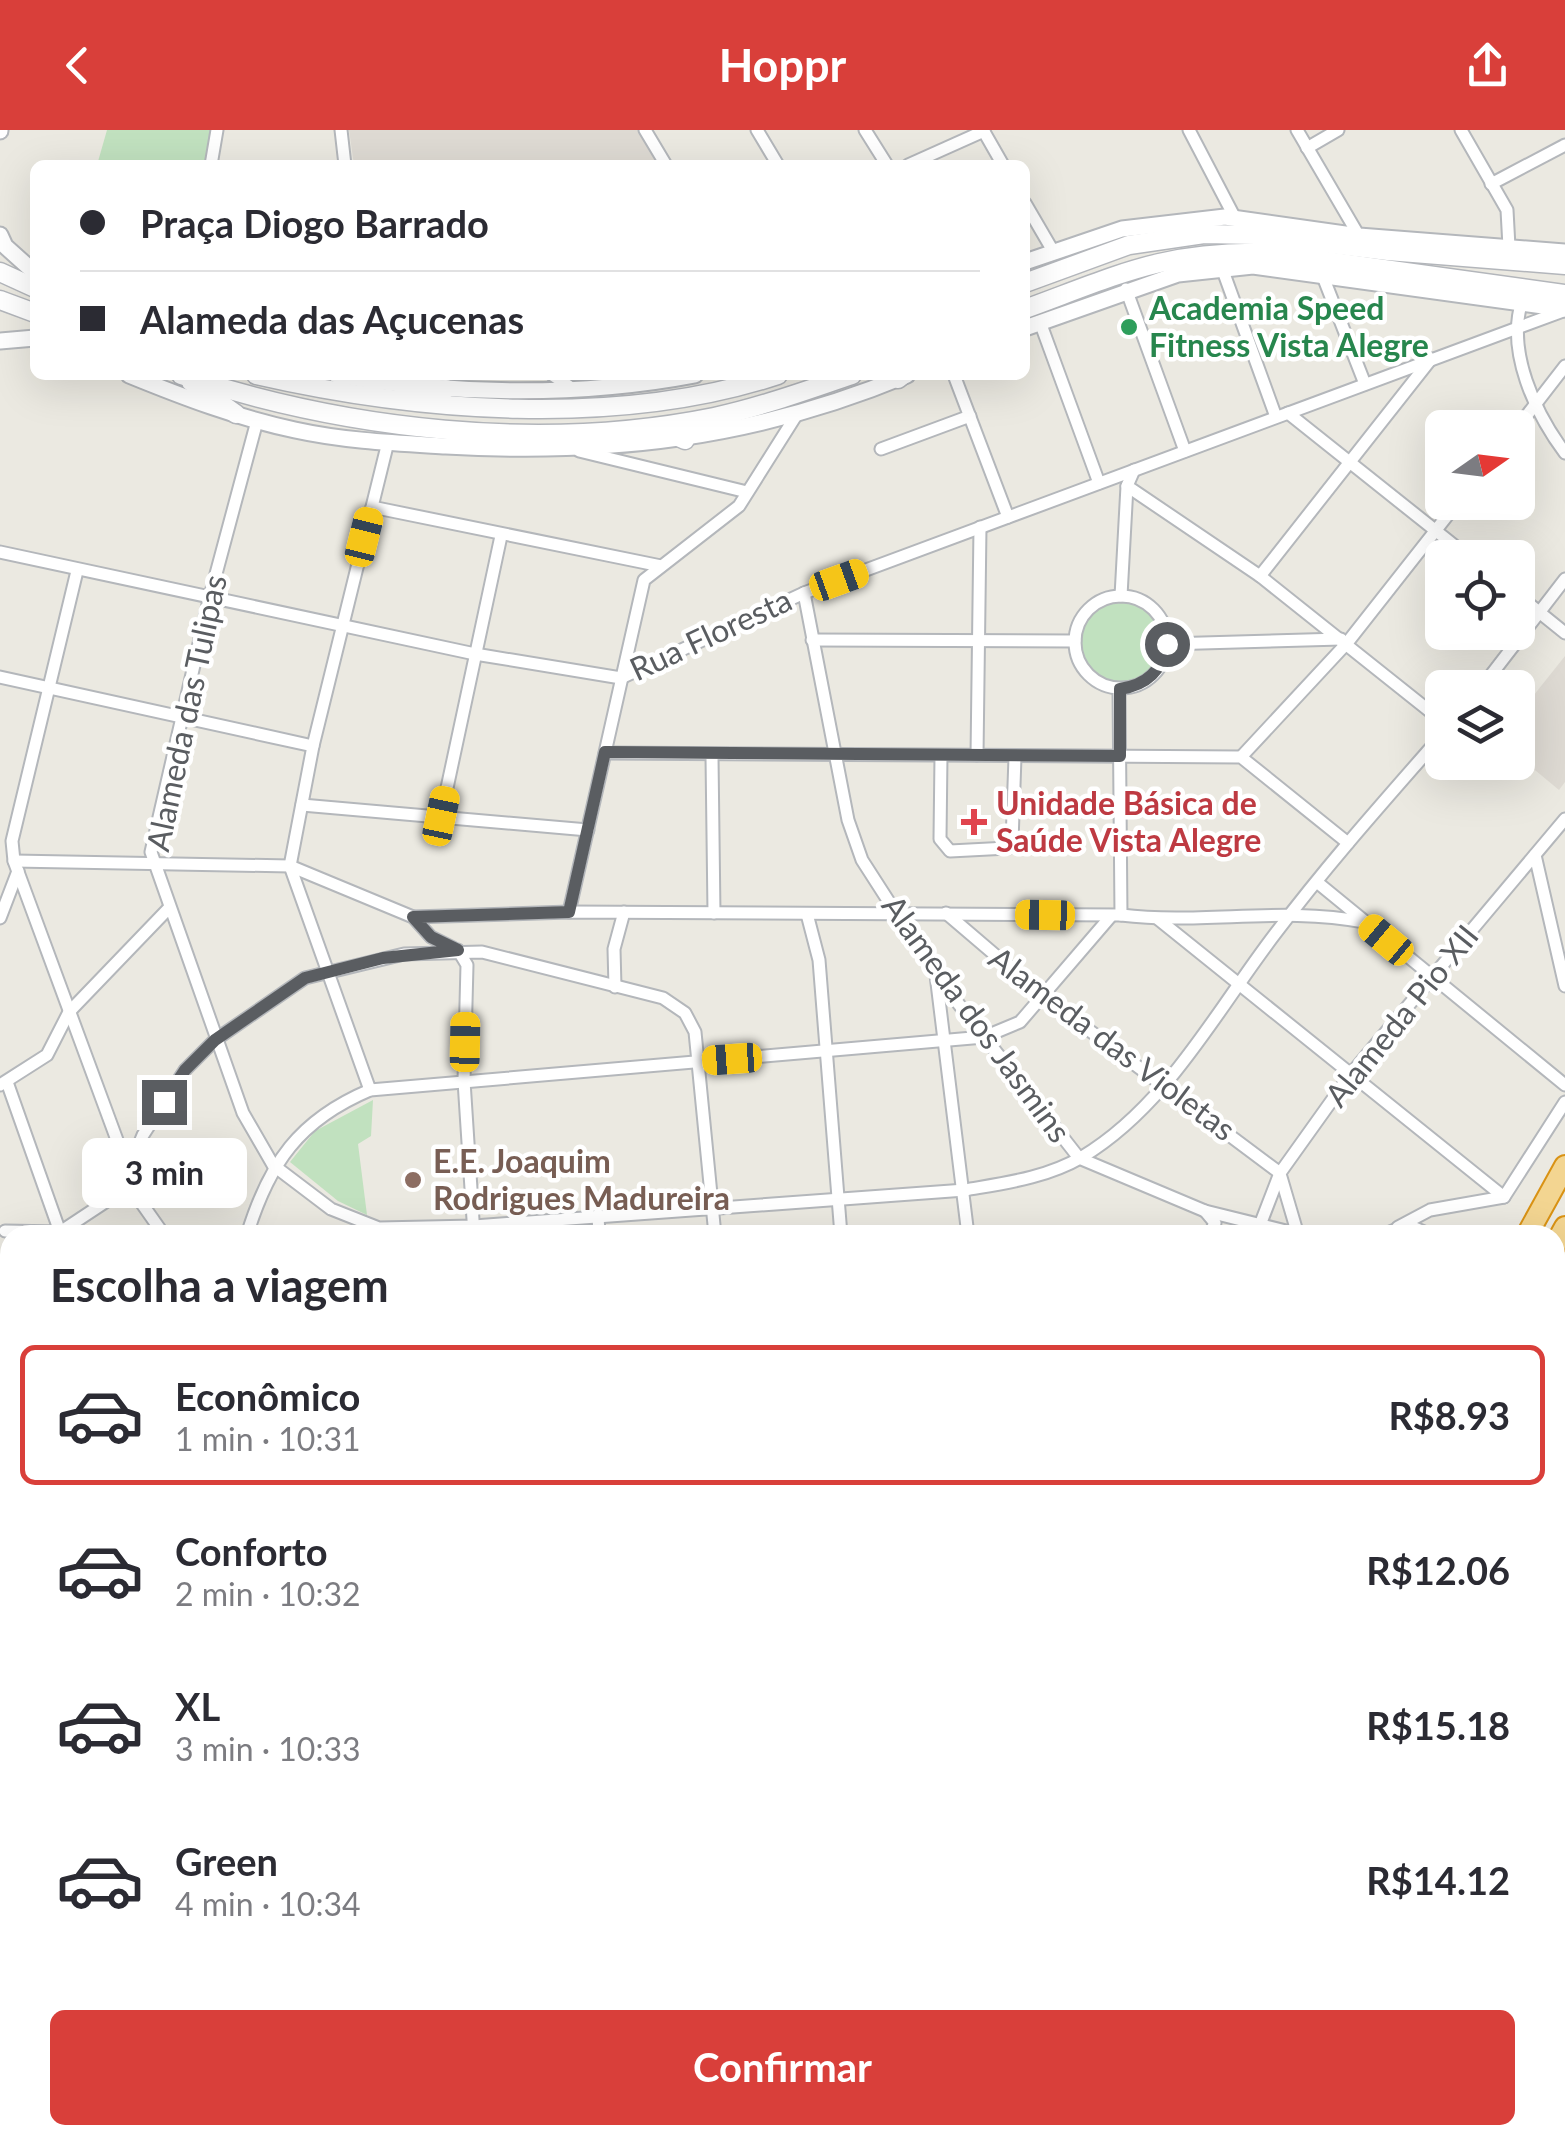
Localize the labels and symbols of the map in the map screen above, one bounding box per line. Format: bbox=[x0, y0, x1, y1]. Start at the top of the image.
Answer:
place label: Academia Speed Fitness Vista Alegre bbox=[1148, 288, 1429, 364]
marker: Academia Speed Fitness Vista Alegre bbox=[1118, 316, 1140, 338]
north arrow bbox=[1425, 410, 1535, 520]
car bbox=[342, 504, 386, 570]
car bbox=[806, 556, 872, 604]
street label: Alameda das Tulipas bbox=[137, 571, 234, 854]
street label: Rua Floresta bbox=[623, 579, 797, 688]
route start bbox=[1145, 622, 1190, 667]
place label: Unidade Básica de Saúde Vista Alegre bbox=[996, 783, 1261, 859]
car bbox=[420, 784, 462, 848]
marker: Unidade Básica de Saúde Vista Alegre bbox=[961, 809, 987, 835]
street label: Alameda dos Jasmins bbox=[874, 887, 1080, 1149]
car bbox=[1015, 899, 1075, 931]
car bbox=[1353, 909, 1419, 971]
street label: Alameda Pio XII bbox=[1316, 916, 1486, 1114]
street label: Alameda das Violetas bbox=[982, 938, 1244, 1148]
car bbox=[449, 1012, 481, 1072]
car bbox=[701, 1042, 763, 1076]
route end bbox=[142, 1080, 187, 1125]
callout: 3 min bbox=[81, 1137, 246, 1207]
place label: E.E. Joaquim Rodrigues Madureira bbox=[433, 1141, 730, 1217]
marker: E.E. Joaquim Rodrigues Madureira bbox=[402, 1169, 424, 1191]

